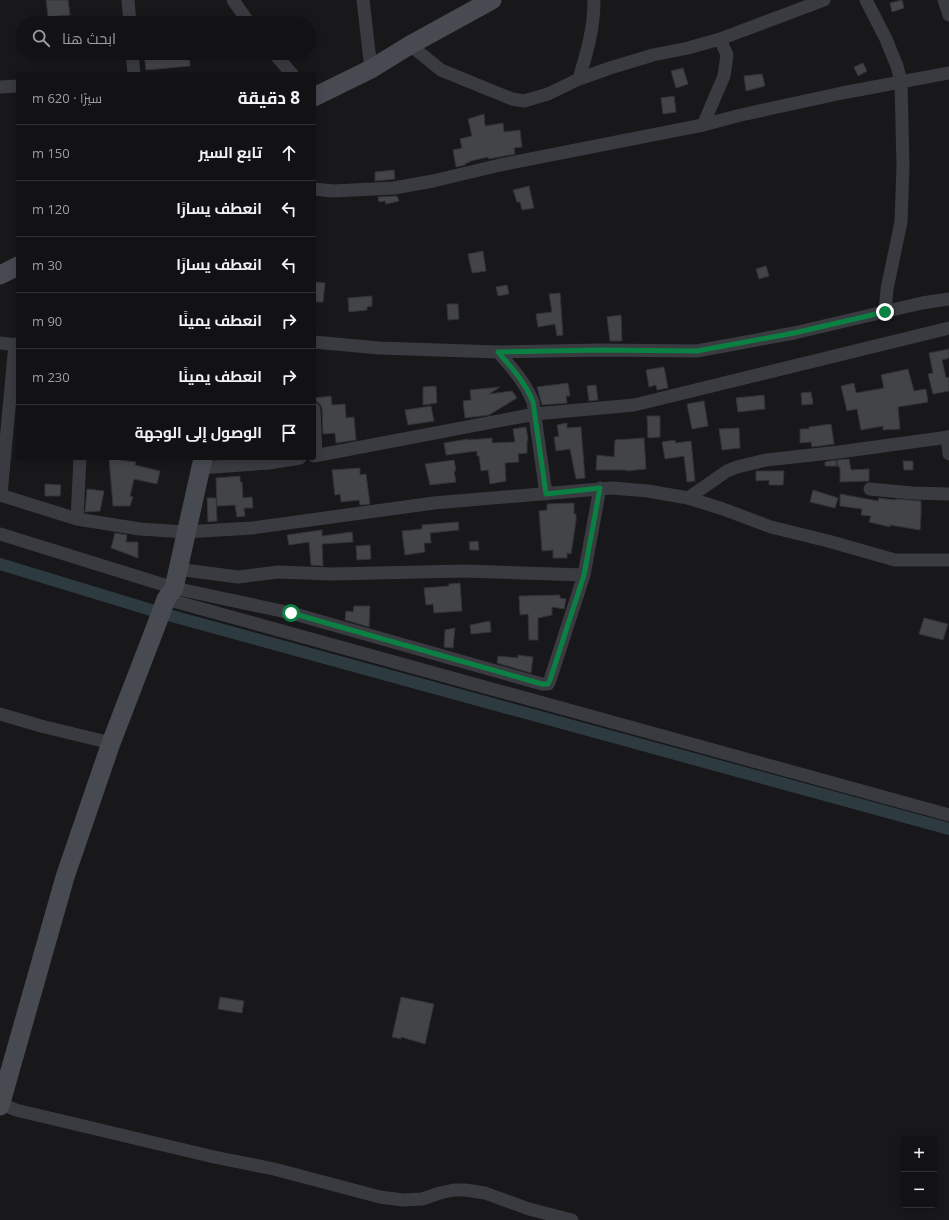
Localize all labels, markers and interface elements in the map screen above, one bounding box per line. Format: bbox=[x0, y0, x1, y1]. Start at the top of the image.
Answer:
search box bbox=[16, 16, 316, 60]
icon: search bbox=[30, 27, 52, 49]
text: ابحث هنا bbox=[62, 28, 116, 48]
text: 8 دقيقة bbox=[238, 86, 300, 109]
text: سيرًا · 620 m bbox=[32, 89, 102, 107]
text: تابع السير bbox=[198, 142, 262, 162]
icon: ahead bbox=[278, 142, 300, 164]
text: 150 m bbox=[32, 144, 70, 162]
text: انعطف يسارًا bbox=[176, 198, 262, 218]
icon: left bbox=[278, 198, 300, 220]
text: 120 m bbox=[32, 200, 70, 218]
text: انعطف يسارًا bbox=[176, 254, 262, 274]
icon: left bbox=[278, 254, 300, 276]
text: 30 m bbox=[32, 256, 62, 274]
route end bbox=[876, 303, 894, 321]
text: انعطف يمينًا bbox=[178, 310, 262, 330]
icon: right bbox=[278, 310, 300, 332]
text: 90 m bbox=[32, 312, 62, 330]
text: انعطف يمينًا bbox=[178, 366, 262, 386]
icon: right bbox=[278, 366, 300, 388]
text: 230 m bbox=[32, 368, 70, 386]
text: الوصول إلى الوجهة bbox=[135, 422, 262, 442]
icon: arrive bbox=[278, 422, 300, 444]
route start bbox=[282, 604, 300, 622]
map controls bbox=[901, 1136, 937, 1208]
button: + bbox=[901, 1136, 937, 1172]
button: − bbox=[901, 1172, 937, 1208]

